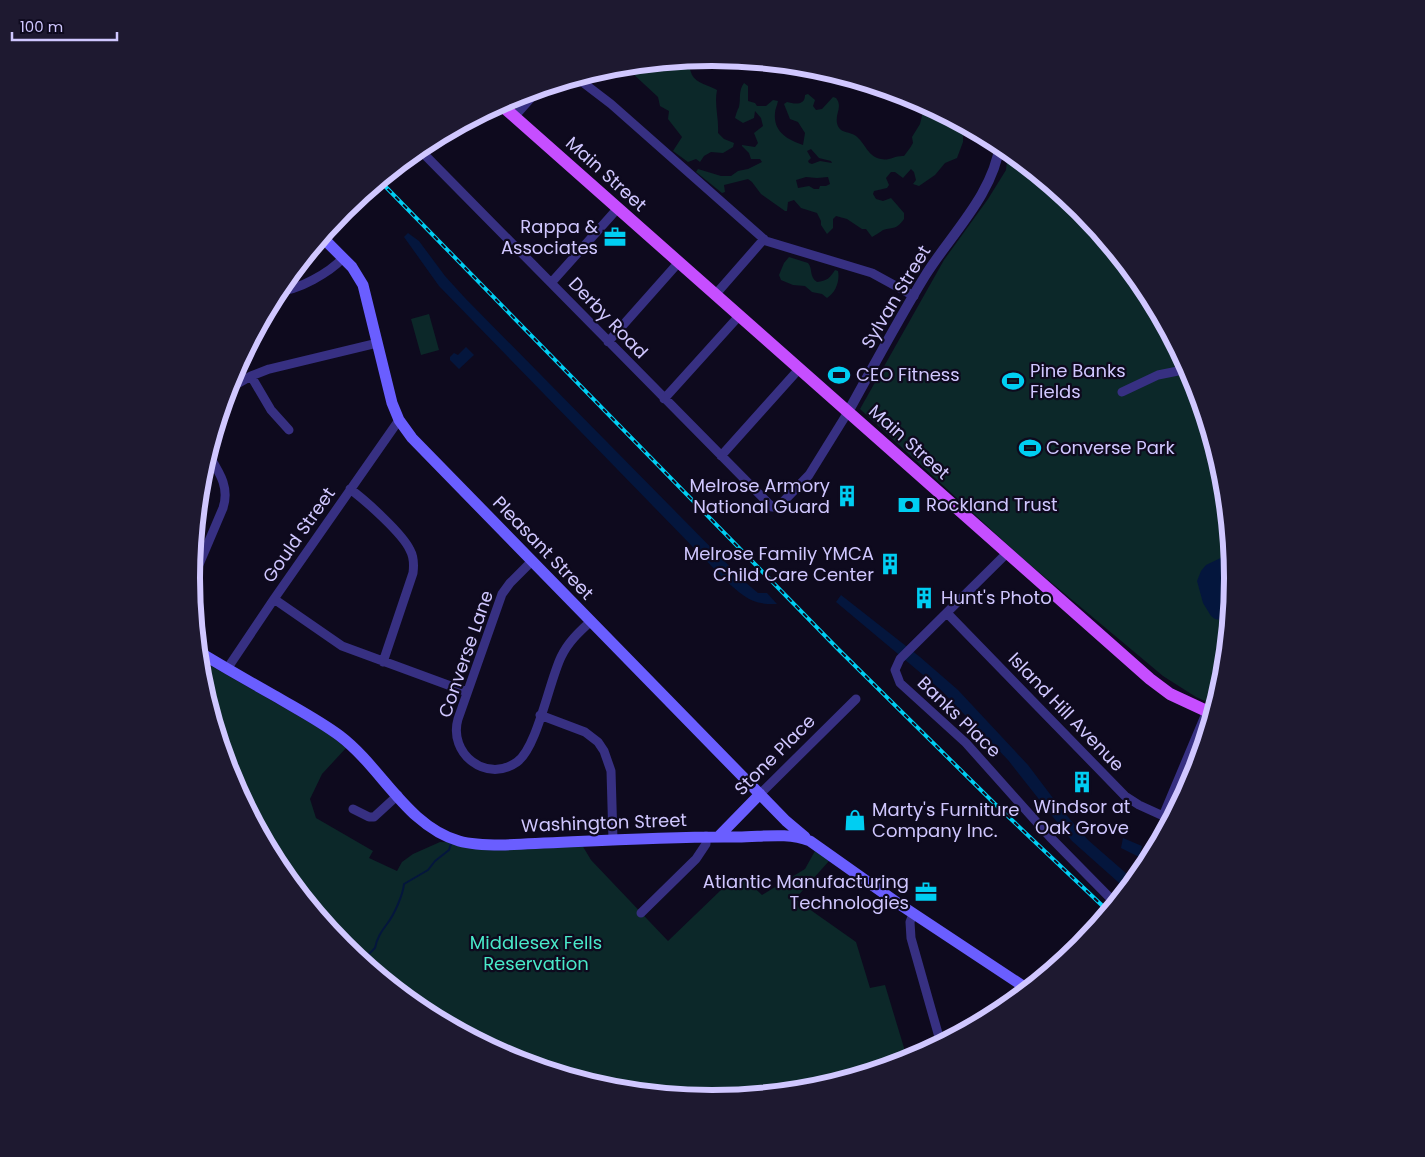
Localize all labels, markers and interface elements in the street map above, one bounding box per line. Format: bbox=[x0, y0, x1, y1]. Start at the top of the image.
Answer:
scale bar bbox=[12, 10, 118, 42]
text: 100 m bbox=[20, 16, 63, 37]
street label: Main Street bbox=[560, 131, 652, 217]
place label: Rappa & Associates bbox=[501, 214, 599, 260]
office icon: Rappa & Associates bbox=[602, 224, 628, 250]
street label: Sylvan Street bbox=[855, 240, 936, 353]
street label: Derby Road bbox=[563, 271, 654, 364]
place label: Pine Banks Fields bbox=[1030, 358, 1126, 404]
sports icon: CEO Fitness bbox=[826, 362, 852, 388]
place label: CEO Fitness bbox=[856, 362, 960, 387]
sports icon: Pine Banks Fields bbox=[1000, 368, 1026, 394]
street label: Main Street bbox=[863, 399, 955, 485]
sports icon: Converse Park bbox=[1017, 435, 1043, 461]
place label: Converse Park bbox=[1046, 435, 1176, 460]
place label: Melrose Armory National Guard bbox=[690, 473, 830, 519]
street label: Gould Street bbox=[256, 482, 341, 587]
building icon: Melrose Armory National Guard bbox=[834, 483, 860, 509]
street label: Pleasant Street bbox=[487, 490, 599, 605]
bank icon: Rockland Trust bbox=[896, 492, 922, 518]
place label: Rockland Trust bbox=[926, 492, 1058, 517]
place label: Melrose Family YMCA Child Care Center bbox=[684, 541, 874, 587]
building icon: Melrose Family YMCA Child Care Center bbox=[877, 551, 903, 577]
building icon: Hunt's Photo bbox=[911, 585, 937, 611]
place label: Hunt's Photo bbox=[941, 585, 1052, 610]
street label: Converse Lane bbox=[432, 587, 499, 721]
street label: Island Hill Avenue bbox=[1003, 646, 1130, 777]
street label: Banks Place bbox=[912, 670, 1007, 763]
street label: Stone Place bbox=[729, 709, 821, 801]
building icon: Windsor at Oak Grove bbox=[1069, 769, 1095, 795]
place label: Windsor at Oak Grove bbox=[1034, 794, 1130, 840]
place label: Marty's Furniture Company Inc. bbox=[872, 797, 1019, 843]
street label: Washington Street bbox=[521, 807, 687, 838]
shop icon: Marty's Furniture Company Inc. bbox=[842, 807, 868, 833]
place label: Atlantic Manufacturing Technologies bbox=[703, 869, 909, 915]
office icon: Atlantic Manufacturing Technologies bbox=[913, 879, 939, 905]
park label: Middlesex Fells Reservation bbox=[470, 930, 602, 976]

